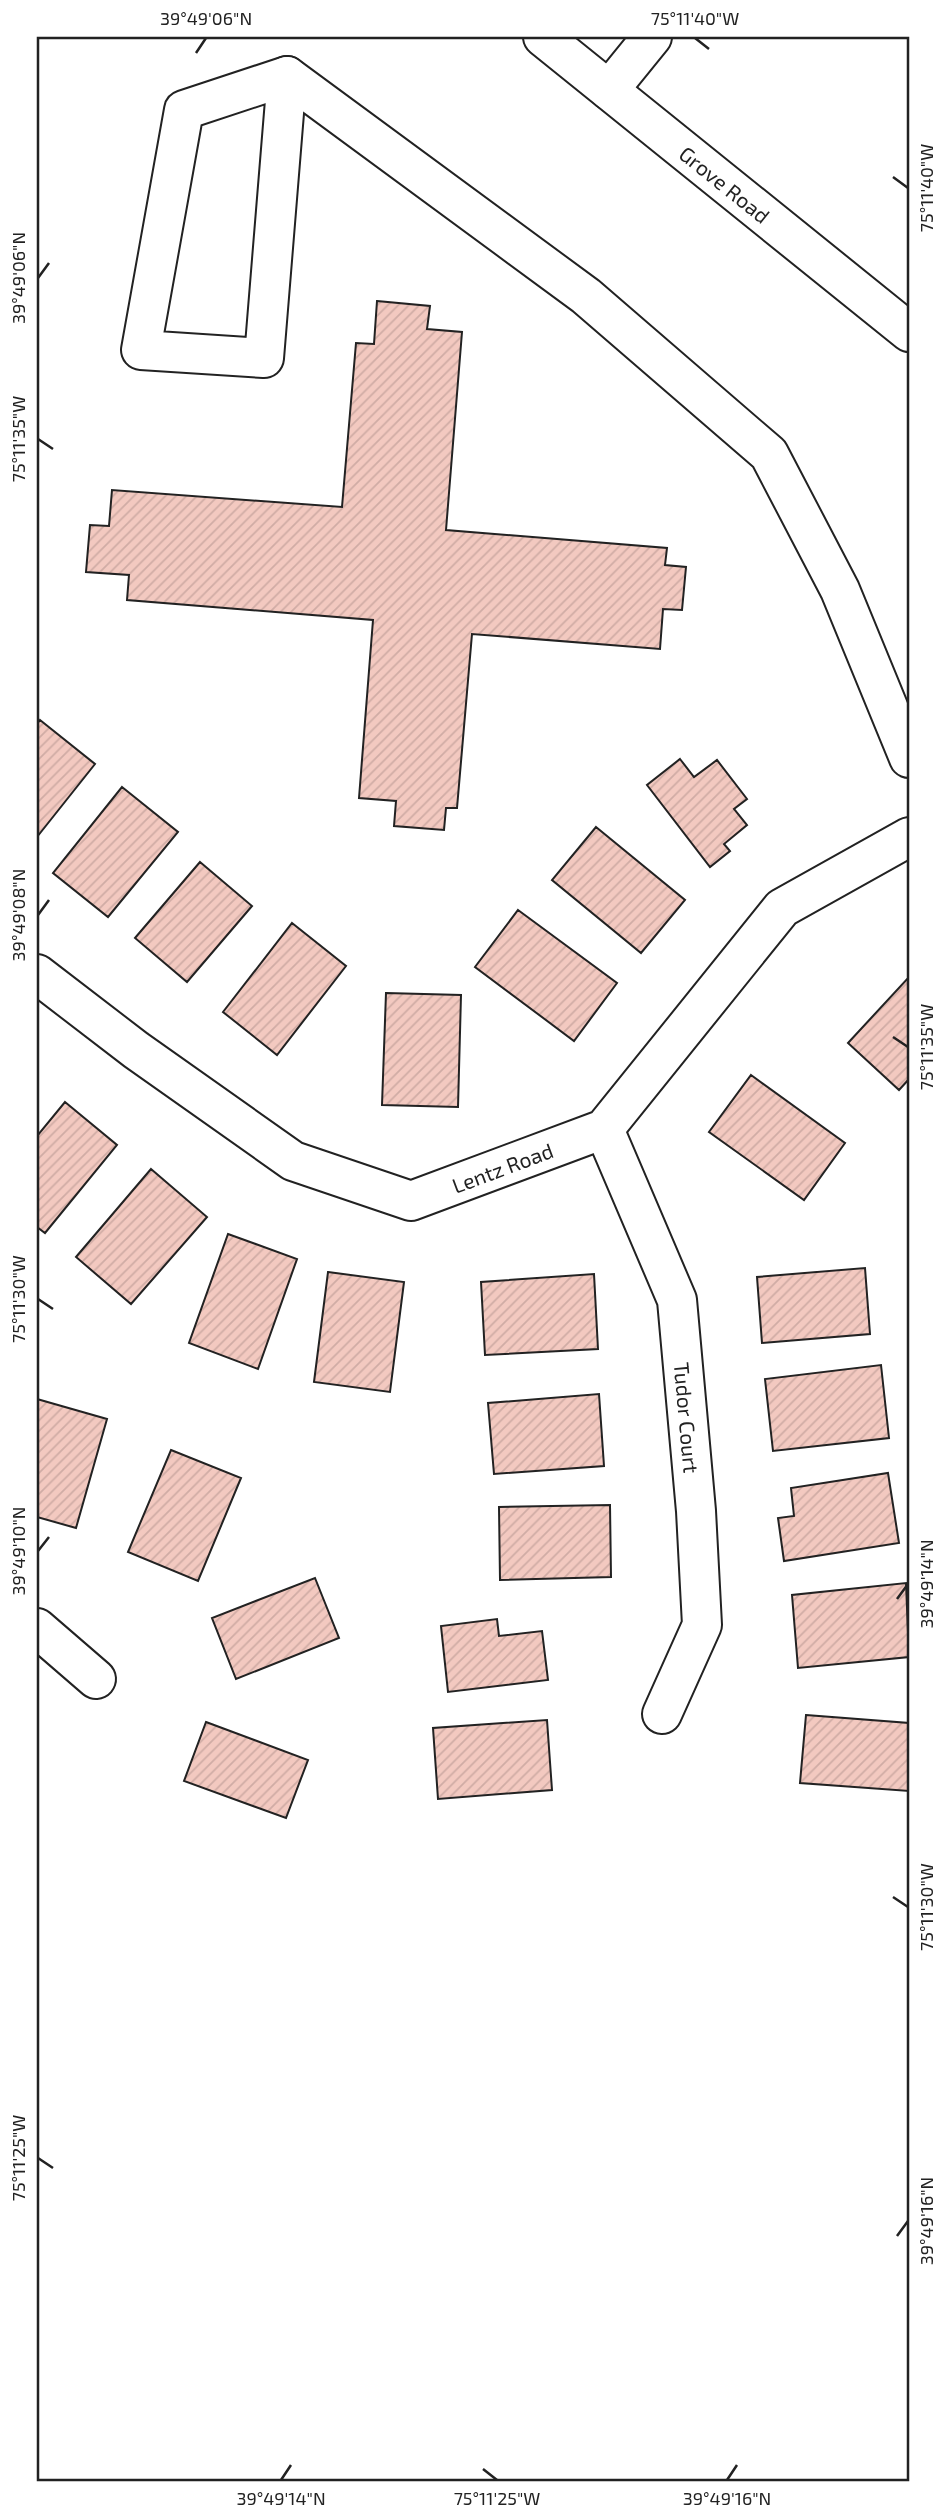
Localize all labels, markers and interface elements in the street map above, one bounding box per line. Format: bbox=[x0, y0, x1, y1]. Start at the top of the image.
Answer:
text: 39°49'06"N bbox=[160, 7, 252, 29]
text: 75°11'40"W bbox=[651, 7, 739, 29]
street label: Grove Road bbox=[675, 140, 775, 228]
text: 75°11'40"W bbox=[915, 144, 937, 232]
text: 39°49'06"N bbox=[7, 232, 29, 324]
text: 75°11'35"W bbox=[7, 396, 29, 482]
text: 39°49'08"N bbox=[7, 869, 29, 961]
text: 75°11'35"W bbox=[915, 1004, 937, 1090]
street label: Lentz Road bbox=[448, 1137, 556, 1197]
text: 75°11'30"W bbox=[7, 1255, 29, 1343]
street label: Tudor Court bbox=[670, 1361, 705, 1474]
text: 39°49'10"N bbox=[7, 1506, 29, 1596]
text: 39°49'14"N bbox=[915, 1539, 937, 1629]
text: 75°11'30"W bbox=[915, 1863, 937, 1951]
text: 75°11'25"W bbox=[7, 2115, 29, 2201]
text: 39°49'16"N bbox=[915, 2177, 937, 2265]
text: 39°49'14"N bbox=[236, 2487, 326, 2509]
text: 75°11'25"W bbox=[454, 2487, 540, 2509]
text: 39°49'16"N bbox=[683, 2487, 771, 2509]

